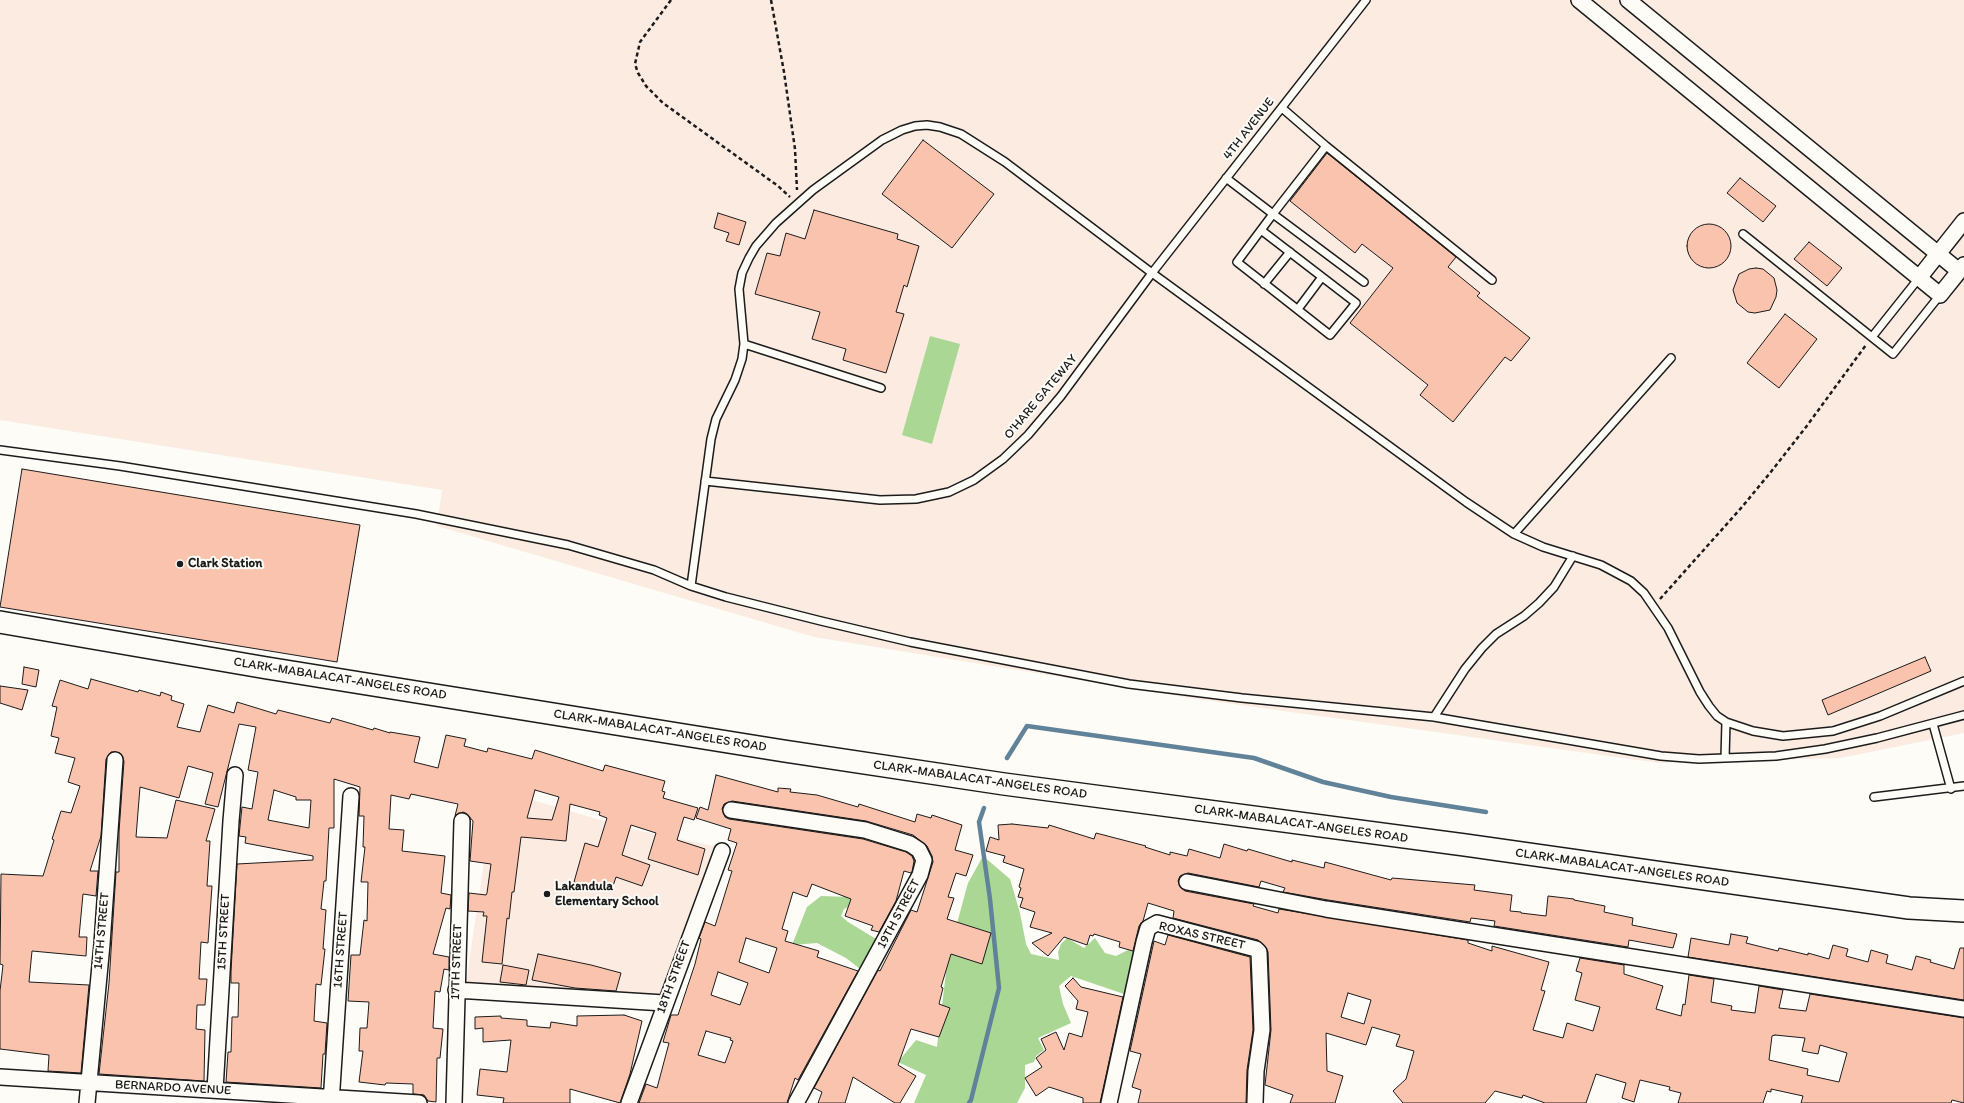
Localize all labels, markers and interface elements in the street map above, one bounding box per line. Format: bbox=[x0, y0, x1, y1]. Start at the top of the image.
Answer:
street label: 4TH AVENUE bbox=[1220, 95, 1278, 163]
street label: O'HARE GATEWAY bbox=[1001, 351, 1081, 443]
place label: Clark Station bbox=[188, 556, 262, 572]
marker: Clark Station bbox=[175, 559, 185, 569]
street label: CLARK-MABALACAT-ANGELES ROAD bbox=[232, 654, 448, 704]
street label: CLARK-MABALACAT-ANGELES ROAD bbox=[552, 706, 768, 756]
street label: CLARK-MABALACAT-ANGELES ROAD bbox=[872, 757, 1088, 803]
street label: CLARK-MABALACAT-ANGELES ROAD bbox=[1193, 801, 1409, 847]
street label: CLARK-MABALACAT-ANGELES ROAD bbox=[1514, 845, 1730, 891]
street label: 19TH STREET bbox=[874, 877, 924, 951]
place label: Lakandula Elementary School bbox=[555, 879, 659, 910]
marker: Lakandula Elementary School bbox=[542, 889, 552, 899]
street label: 14TH STREET bbox=[91, 892, 113, 970]
street label: 15TH STREET bbox=[214, 893, 234, 971]
street label: 16TH STREET bbox=[331, 911, 351, 989]
street label: ROXAS STREET bbox=[1157, 918, 1247, 954]
street label: 17TH STREET bbox=[448, 924, 466, 1000]
street label: 18TH STREET bbox=[654, 938, 694, 1016]
street label: BERNARDO AVENUE bbox=[114, 1077, 232, 1099]

